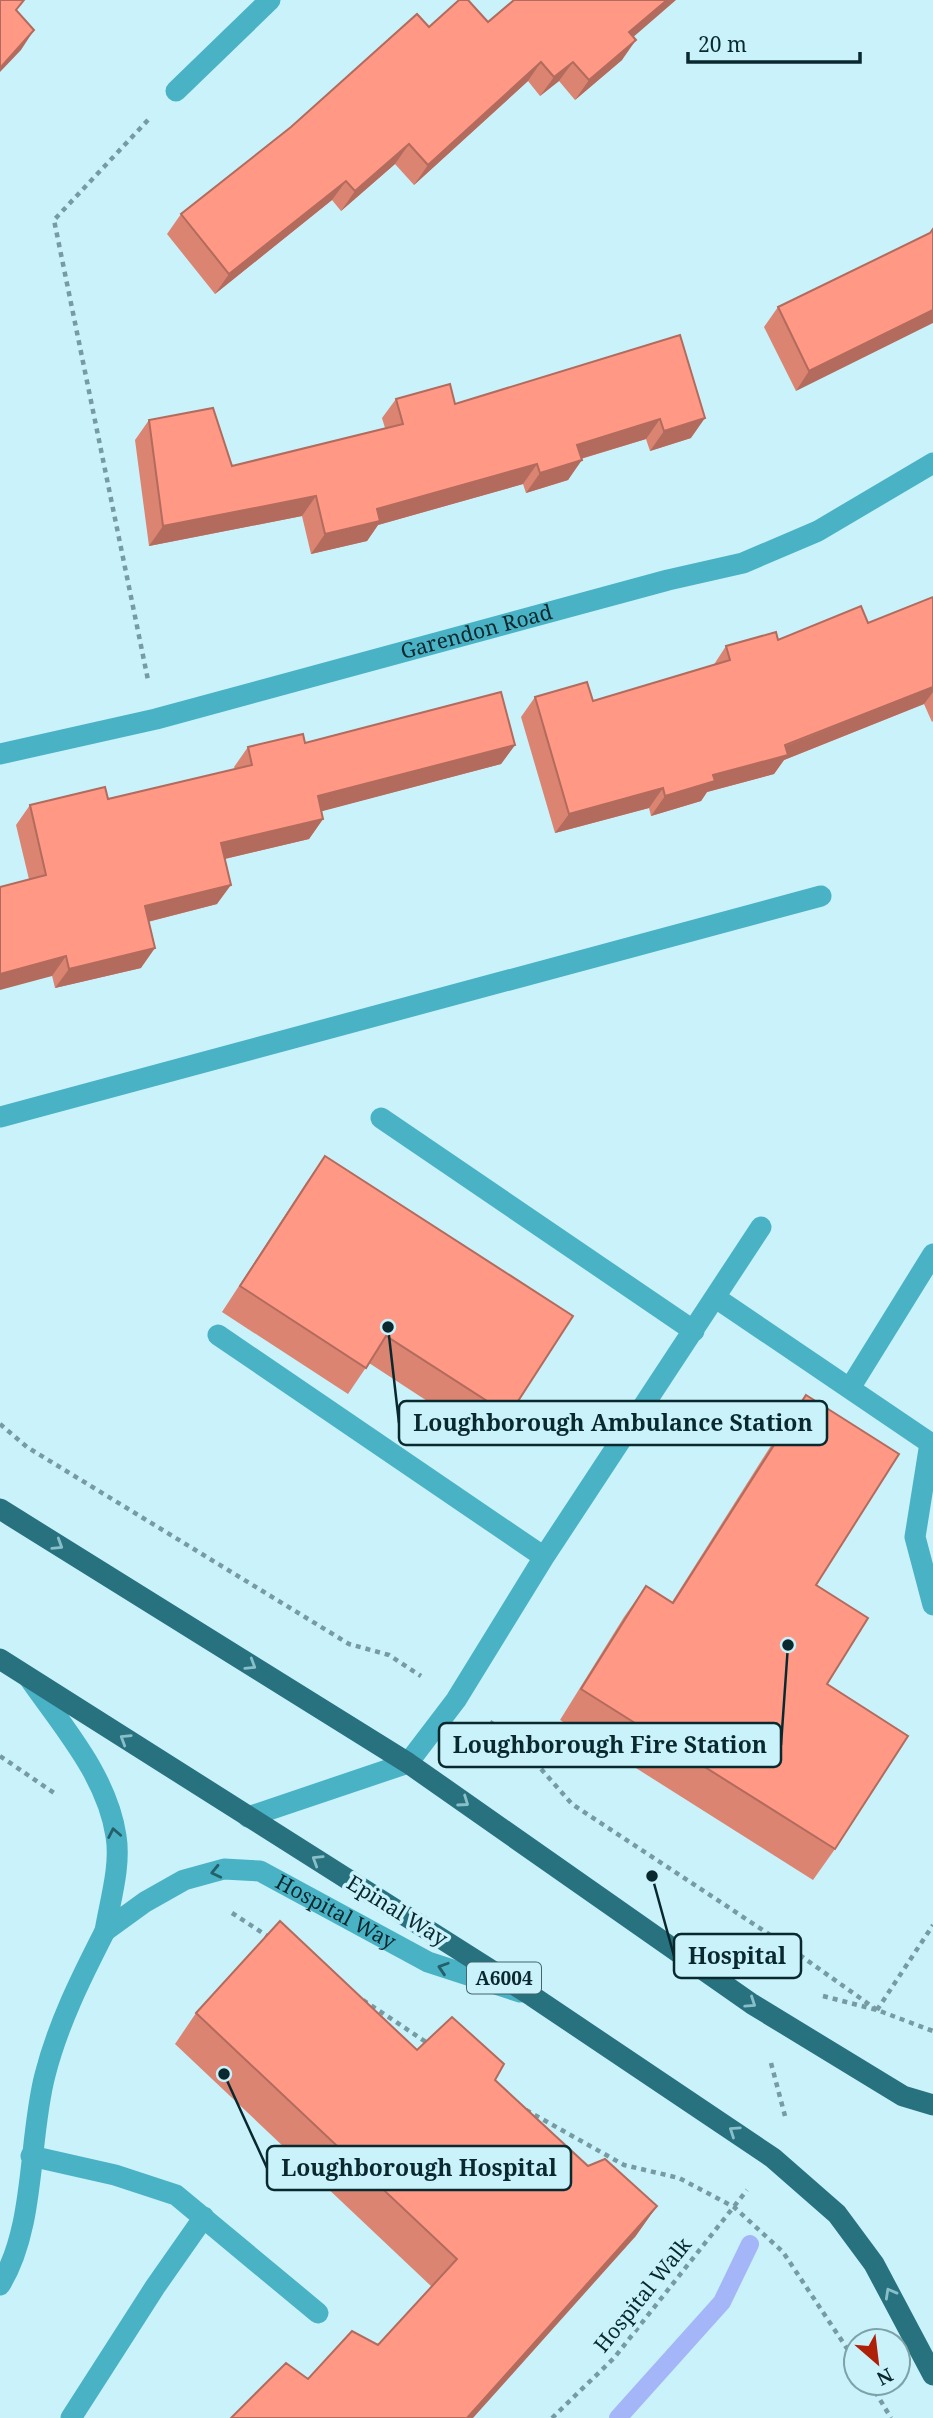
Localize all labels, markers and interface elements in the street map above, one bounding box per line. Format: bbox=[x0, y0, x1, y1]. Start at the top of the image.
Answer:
scale bar bbox=[688, 21, 860, 65]
text: 20 m bbox=[698, 30, 747, 58]
street label: Garendon Road bbox=[397, 597, 555, 665]
callout: Loughborough Ambulance Station bbox=[399, 1401, 827, 1445]
text: Loughborough Ambulance Station bbox=[413, 1406, 813, 1438]
one-way arrow bbox=[50, 1536, 63, 1549]
one-way arrow bbox=[243, 1657, 256, 1670]
callout: Loughborough Fire Station bbox=[439, 1723, 781, 1767]
text: Loughborough Fire Station bbox=[453, 1728, 767, 1760]
one-way arrow bbox=[120, 1734, 133, 1747]
one-way arrow bbox=[456, 1794, 469, 1806]
one-way arrow bbox=[107, 1827, 122, 1838]
one-way arrow bbox=[312, 1856, 325, 1869]
one-way arrow bbox=[210, 1864, 222, 1878]
street label: Hospital Way bbox=[271, 1867, 401, 1955]
street label: Epinal Way bbox=[342, 1868, 453, 1952]
callout: Hospital bbox=[674, 1934, 801, 1978]
text: Hospital bbox=[688, 1939, 786, 1971]
one-way arrow bbox=[438, 1961, 450, 1976]
road number: A6004 bbox=[467, 1962, 541, 1994]
one-way arrow bbox=[743, 1995, 756, 2007]
one-way arrow bbox=[728, 2127, 741, 2140]
callout: Loughborough Hospital bbox=[267, 2146, 571, 2190]
text: Loughborough Hospital bbox=[281, 2151, 557, 2183]
street label: Hospital Walk bbox=[587, 2231, 698, 2358]
one-way arrow bbox=[885, 2287, 898, 2300]
north arrow bbox=[842, 2327, 912, 2397]
text: N bbox=[872, 2362, 898, 2392]

